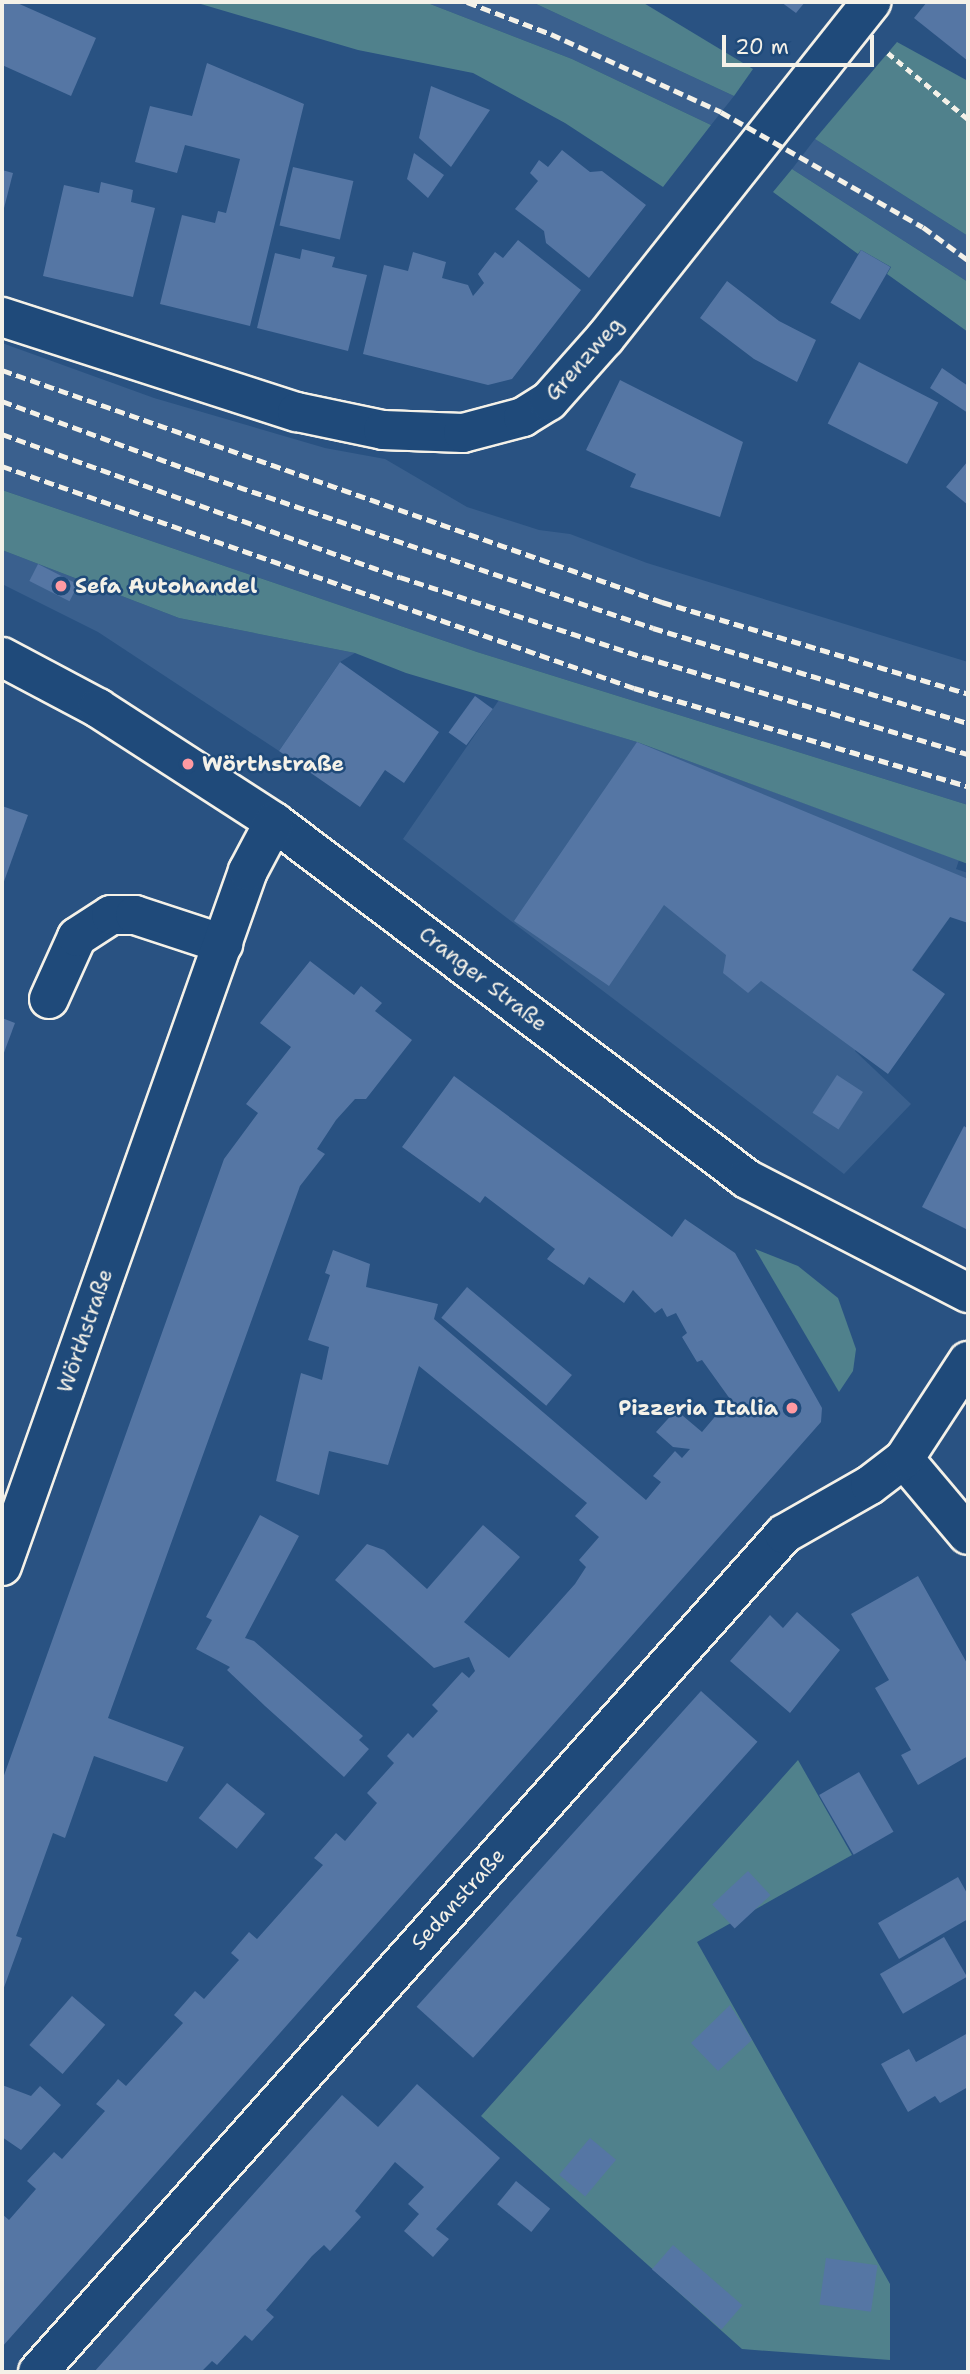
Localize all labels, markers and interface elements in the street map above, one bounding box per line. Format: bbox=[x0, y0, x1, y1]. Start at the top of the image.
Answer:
scale bar bbox=[725, 21, 877, 65]
text: 20 m bbox=[735, 33, 789, 61]
street label: Grenzweg bbox=[540, 312, 628, 406]
place label: Sefa Autohandel bbox=[75, 573, 257, 599]
marker: Sefa Autohandel bbox=[53, 578, 69, 594]
place label: Wörthstraße bbox=[202, 751, 344, 777]
marker: Wörthstraße bbox=[180, 756, 196, 772]
street label: Cranger Straße bbox=[414, 921, 552, 1037]
street label: Wörthstraße bbox=[52, 1266, 118, 1396]
place label: Pizzeria Italia bbox=[618, 1395, 778, 1421]
marker: Pizzeria Italia bbox=[784, 1400, 800, 1416]
street label: Sedanstraße bbox=[406, 1843, 510, 1955]

